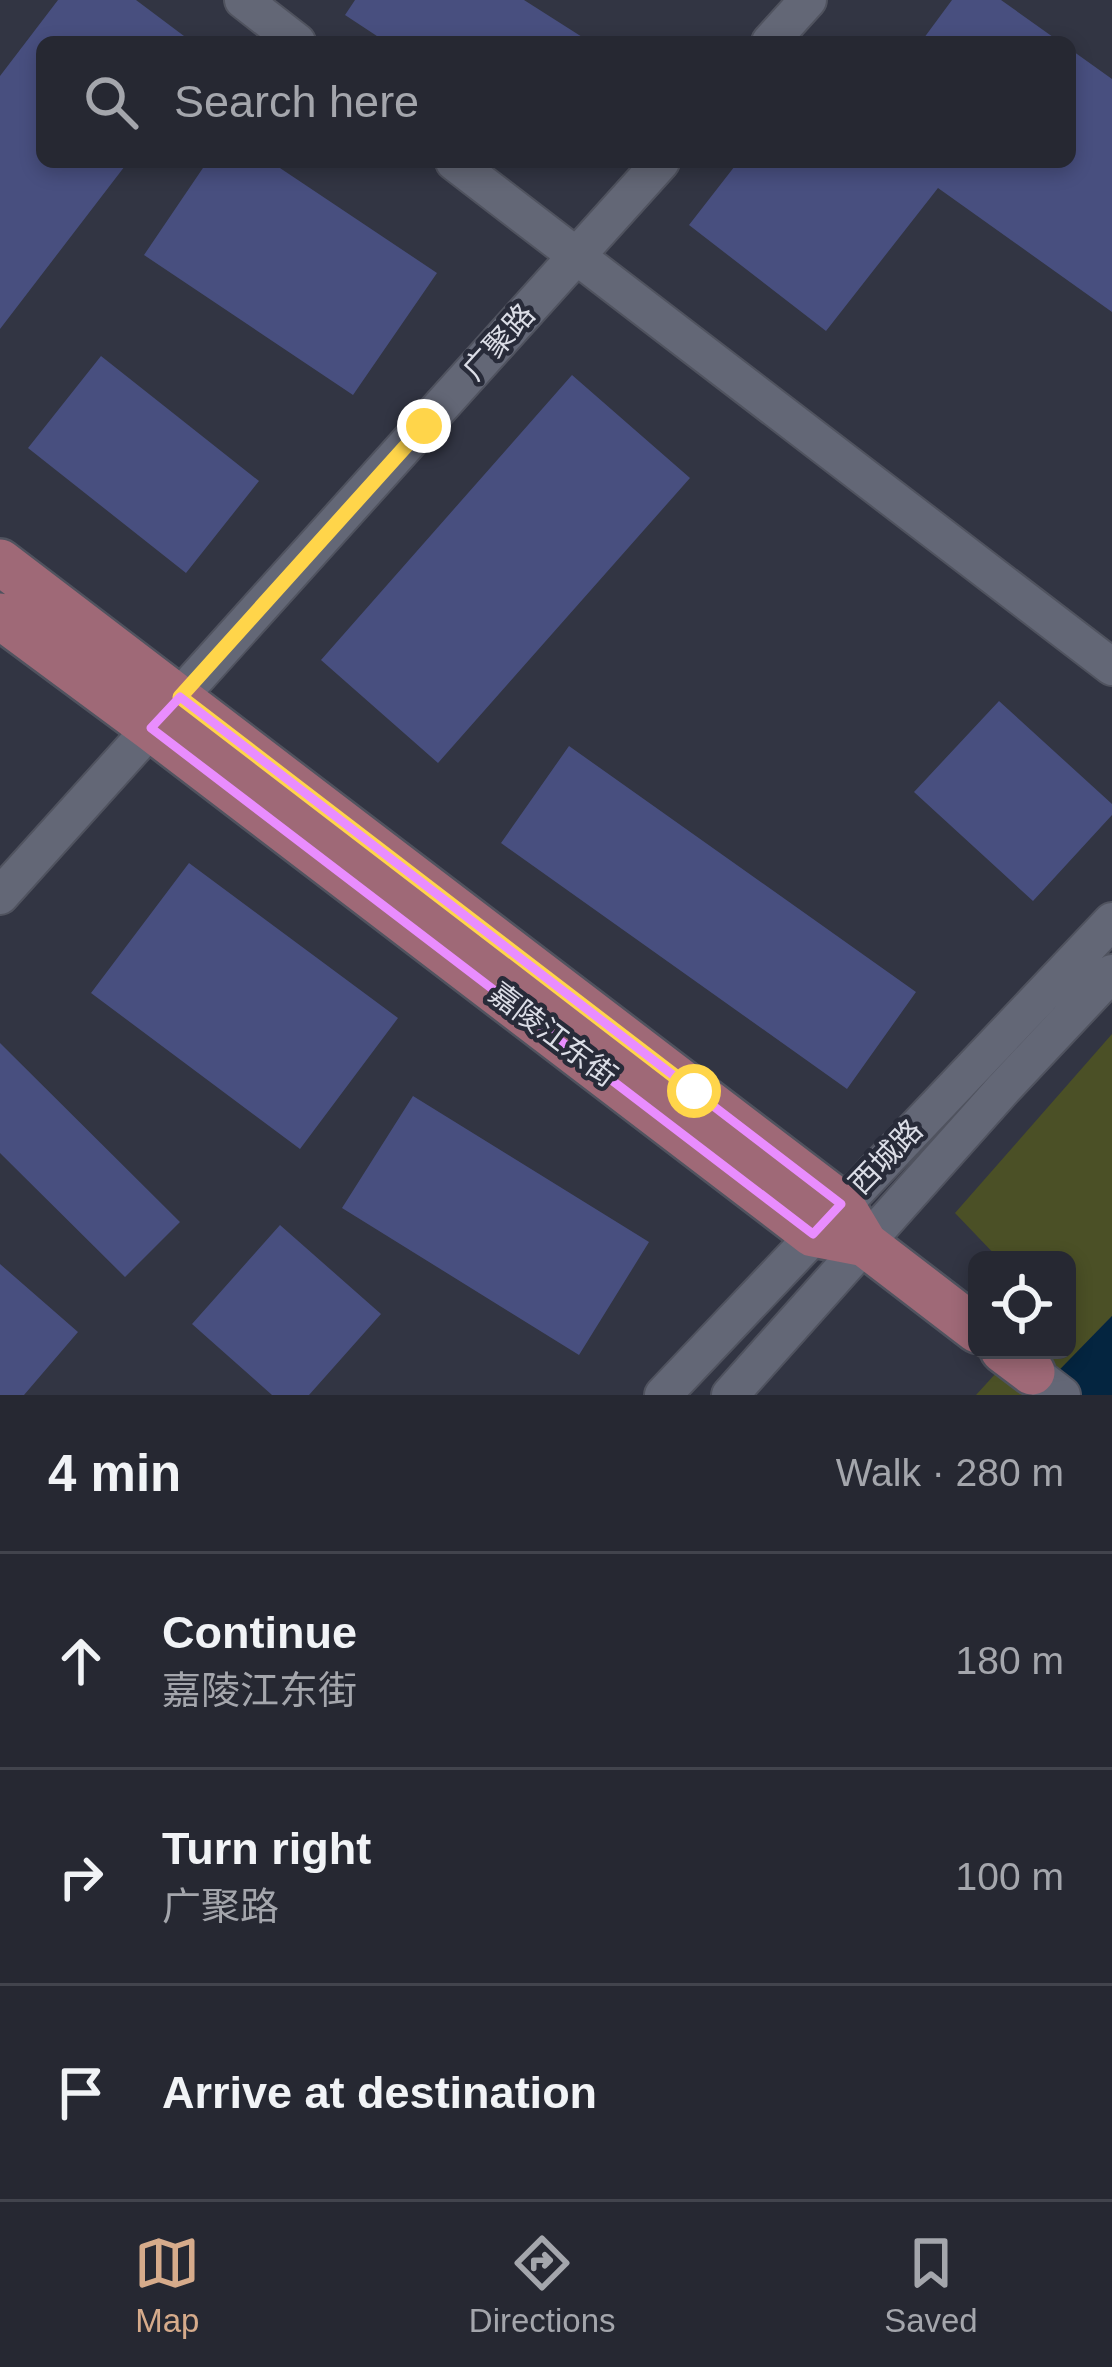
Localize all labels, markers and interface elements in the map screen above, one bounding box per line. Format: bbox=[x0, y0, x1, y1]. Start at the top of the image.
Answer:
search box bbox=[36, 36, 1076, 168]
icon: search bbox=[78, 69, 144, 135]
text: Search here bbox=[174, 76, 419, 127]
street label: 广聚路 bbox=[456, 297, 541, 386]
route end bbox=[397, 399, 451, 453]
street label: 嘉陵江东街 bbox=[483, 976, 623, 1093]
route start bbox=[667, 1064, 721, 1118]
street label: 西城路 bbox=[843, 1113, 929, 1200]
map controls bbox=[968, 1251, 1076, 1359]
button: locate bbox=[968, 1251, 1076, 1359]
text: 4 min bbox=[48, 1445, 181, 1502]
text: Walk · 280 m bbox=[836, 1451, 1064, 1494]
text: Continue bbox=[162, 1607, 357, 1658]
icon: ahead bbox=[48, 1628, 114, 1694]
text: 180 m bbox=[956, 1639, 1064, 1682]
text: 嘉陵江东街 bbox=[162, 1669, 357, 1712]
text: Turn right bbox=[162, 1823, 371, 1874]
icon: right bbox=[48, 1844, 114, 1910]
text: 100 m bbox=[956, 1855, 1064, 1898]
text: 广聚路 bbox=[162, 1885, 279, 1928]
icon: arrive bbox=[48, 2060, 114, 2126]
text: Arrive at destination bbox=[162, 2067, 597, 2118]
tab: Map bbox=[134, 2230, 200, 2340]
tab: Directions bbox=[469, 2230, 616, 2340]
tab: Saved bbox=[884, 2230, 978, 2340]

